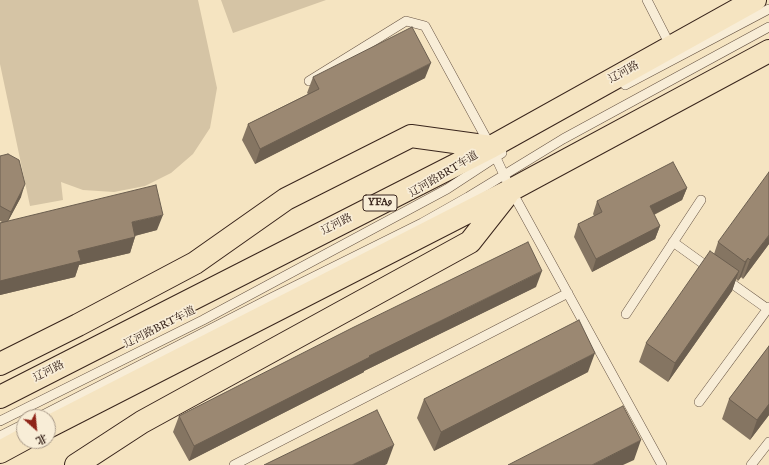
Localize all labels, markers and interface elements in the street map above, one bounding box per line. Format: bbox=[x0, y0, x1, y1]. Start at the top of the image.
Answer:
street label: 辽河路 bbox=[606, 59, 642, 87]
street label: 辽河路BRT车道 bbox=[407, 149, 481, 201]
road number: YFA9 bbox=[363, 195, 397, 211]
street label: 辽河路 bbox=[319, 212, 355, 238]
street label: 辽河路BRT车道 bbox=[122, 304, 198, 352]
street label: 辽河路 bbox=[31, 359, 67, 385]
north arrow bbox=[16, 409, 56, 449]
text: 北 bbox=[33, 430, 49, 448]

